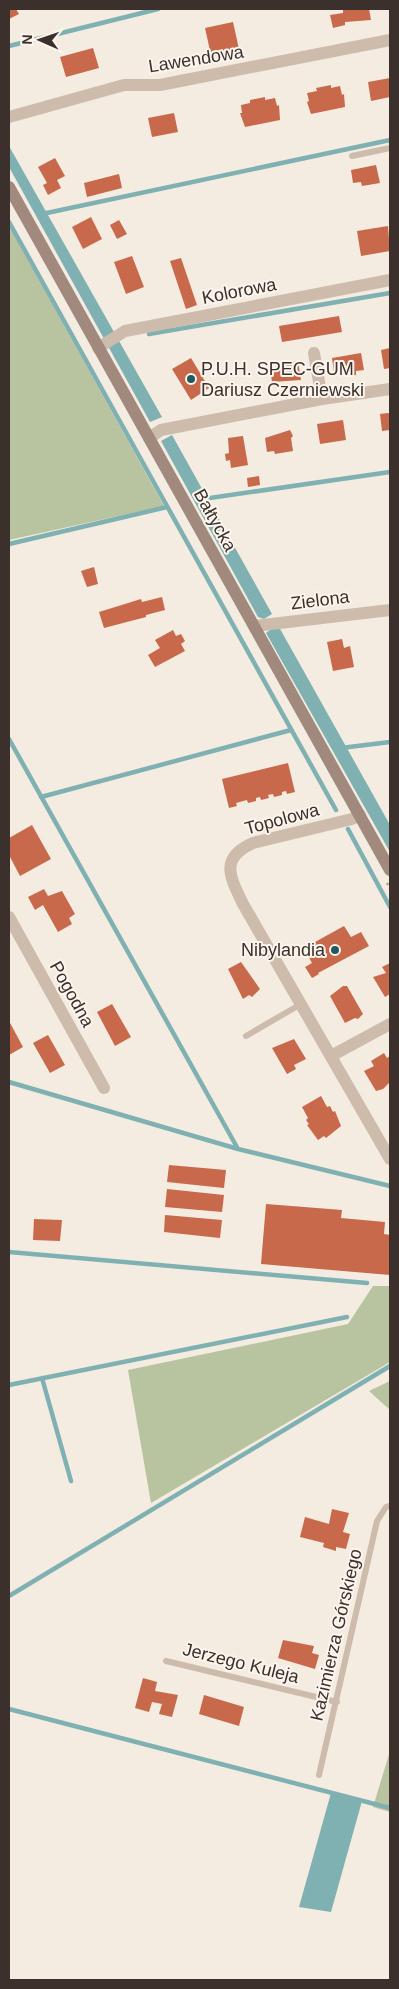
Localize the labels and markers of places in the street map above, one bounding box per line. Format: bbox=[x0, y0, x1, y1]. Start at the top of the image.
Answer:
place label: P.U.H. SPEC-GUM Dariusz Czerniewski bbox=[201, 359, 364, 400]
marker: P.U.H. SPEC-GUM Dariusz Czerniewski bbox=[185, 373, 197, 385]
place label: Nibylandia bbox=[241, 940, 326, 960]
marker: Nibylandia bbox=[329, 944, 341, 956]

